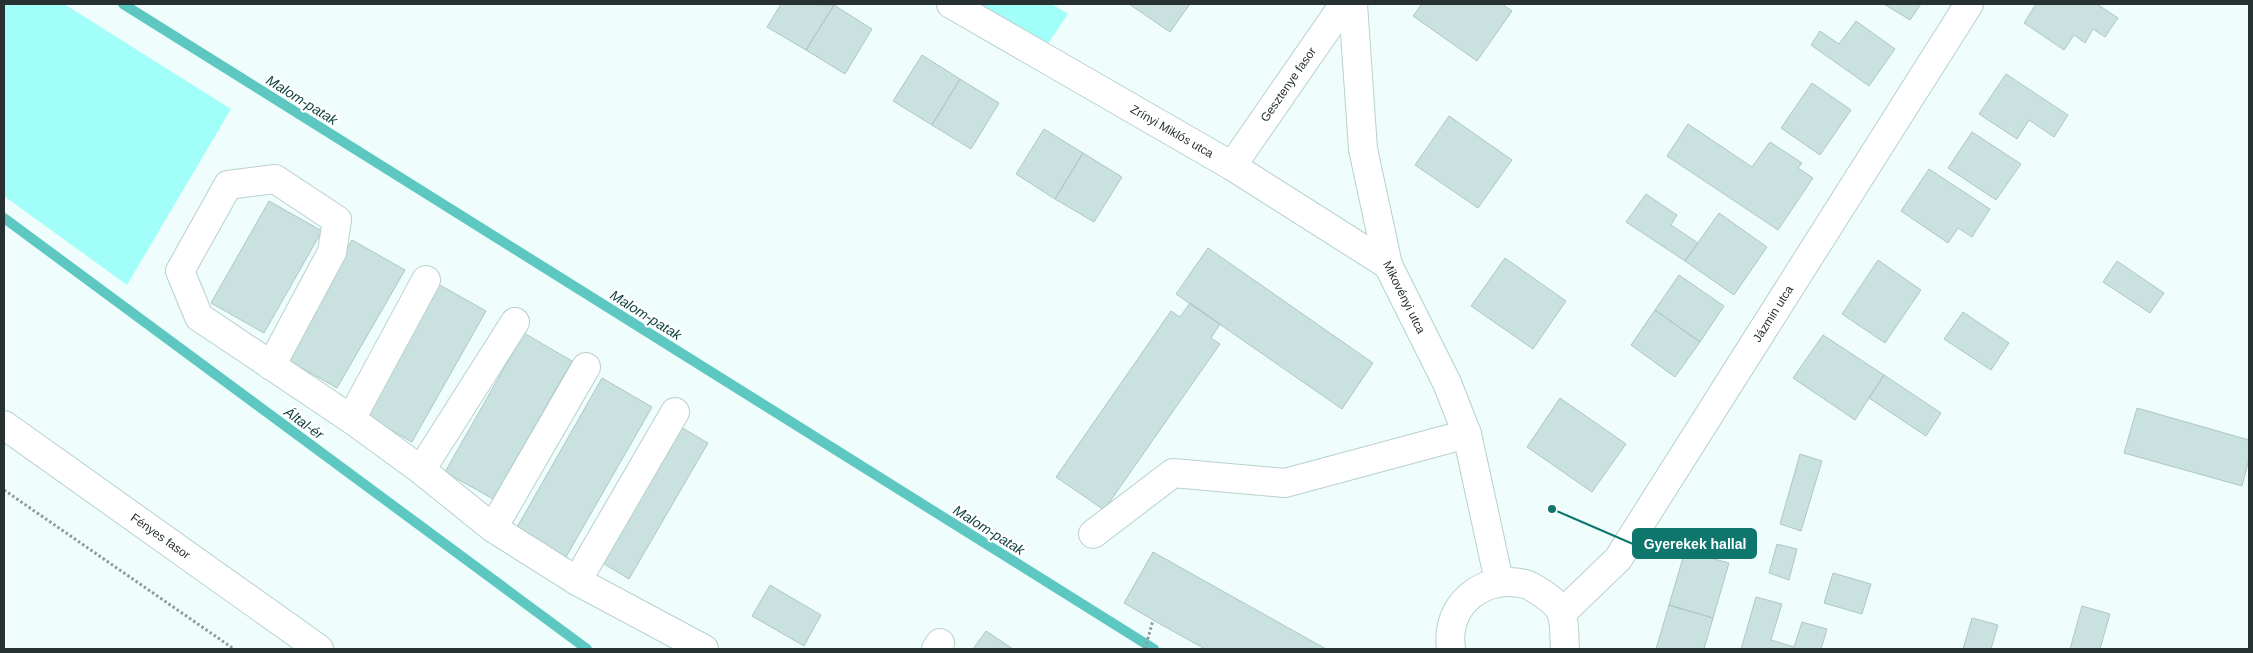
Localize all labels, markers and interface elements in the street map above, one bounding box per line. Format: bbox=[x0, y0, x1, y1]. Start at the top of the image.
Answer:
street label: Gesztenye fasor bbox=[1258, 45, 1319, 125]
water label: Malom-patak bbox=[263, 72, 341, 129]
street label: Zrínyi Miklós utca bbox=[1128, 102, 1216, 161]
street label: Mikovényi utca bbox=[1380, 259, 1428, 336]
street label: Jázmin utca bbox=[1750, 283, 1796, 345]
water label: Malom-patak bbox=[607, 287, 685, 344]
water label: Által-ér bbox=[281, 403, 328, 443]
water label: Malom-patak bbox=[950, 502, 1028, 559]
street label: Fényes fasor bbox=[128, 510, 193, 562]
callout: Gyerekek hallal bbox=[1633, 529, 1756, 558]
text: Gyerekek hallal bbox=[1644, 536, 1746, 552]

